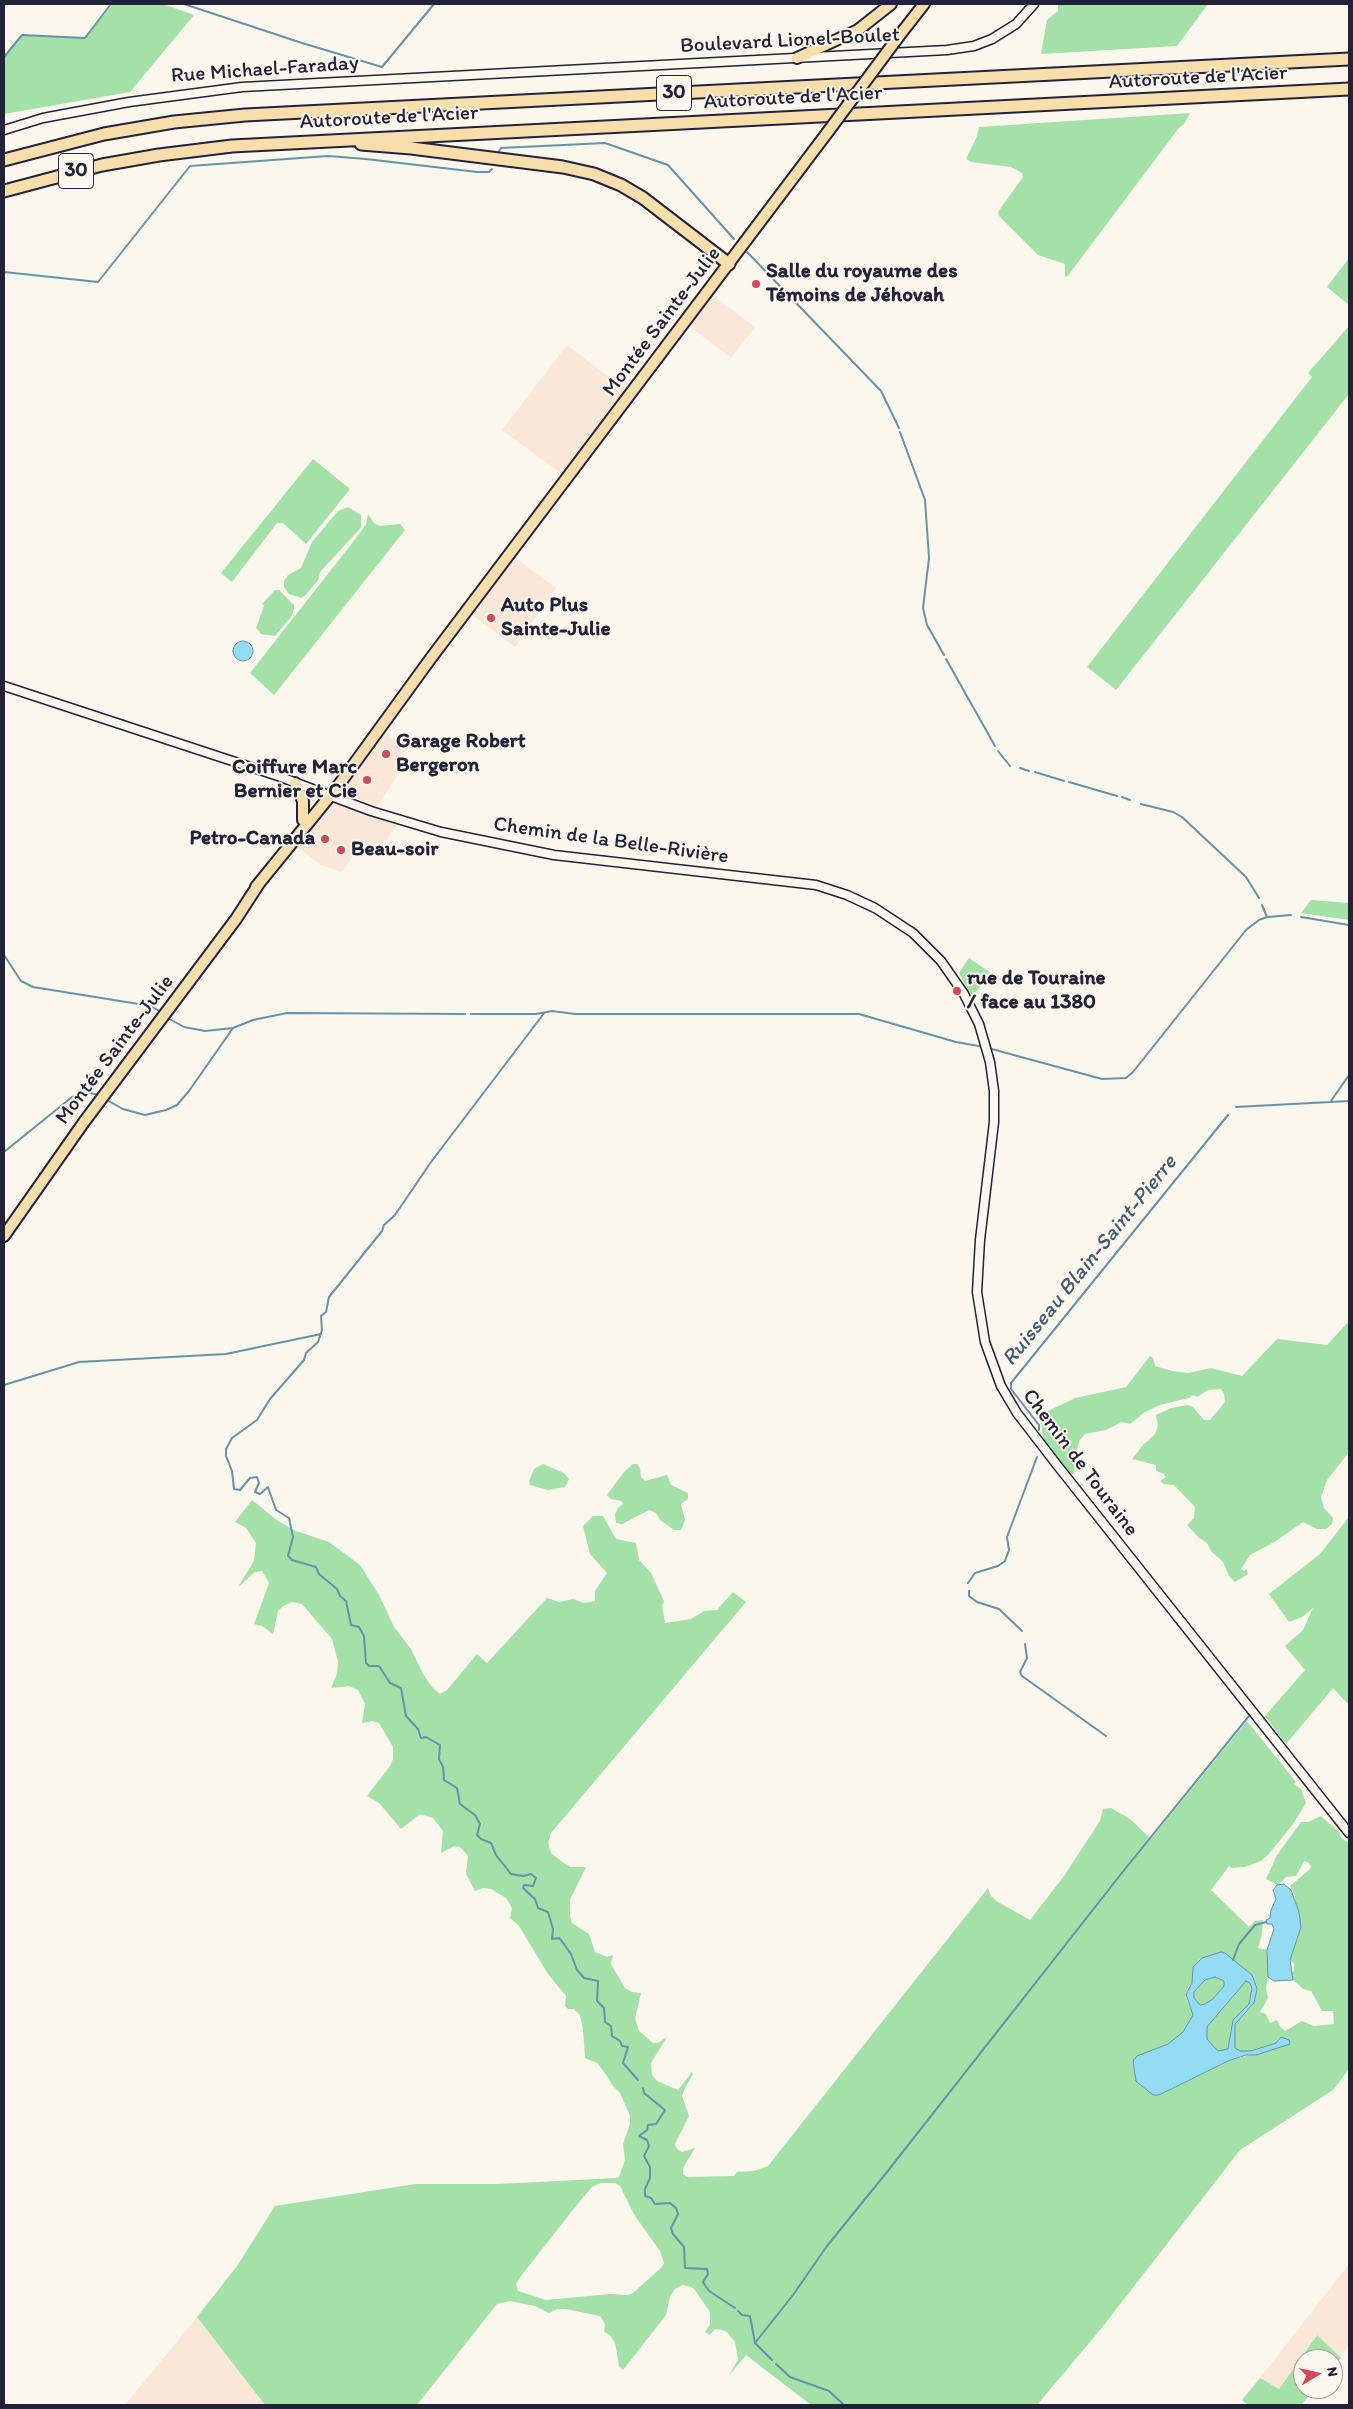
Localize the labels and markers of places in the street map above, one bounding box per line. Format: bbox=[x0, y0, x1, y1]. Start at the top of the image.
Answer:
place label: Salle du royaume des Témoins de Jéhovah bbox=[766, 259, 957, 309]
marker: Salle du royaume des Témoins de Jéhovah bbox=[750, 278, 762, 290]
place label: Auto Plus Sainte-Julie bbox=[501, 593, 611, 643]
marker: Auto Plus Sainte-Julie bbox=[485, 612, 497, 624]
place label: Garage Robert Bergeron bbox=[396, 729, 526, 779]
marker: Garage Robert Bergeron bbox=[380, 748, 392, 760]
place label: Coiffure Marc Bernier et Cie bbox=[232, 755, 357, 805]
marker: Coiffure Marc Bernier et Cie bbox=[361, 774, 373, 786]
place label: Petro-Canada bbox=[190, 826, 315, 852]
marker: Petro-Canada bbox=[319, 833, 331, 845]
place label: Beau-soir bbox=[351, 837, 438, 863]
marker: Beau-soir bbox=[335, 844, 347, 856]
place label: rue de Touraine / face au 1380 bbox=[967, 966, 1106, 1016]
marker: rue de Touraine / face au 1380 bbox=[951, 985, 963, 997]

